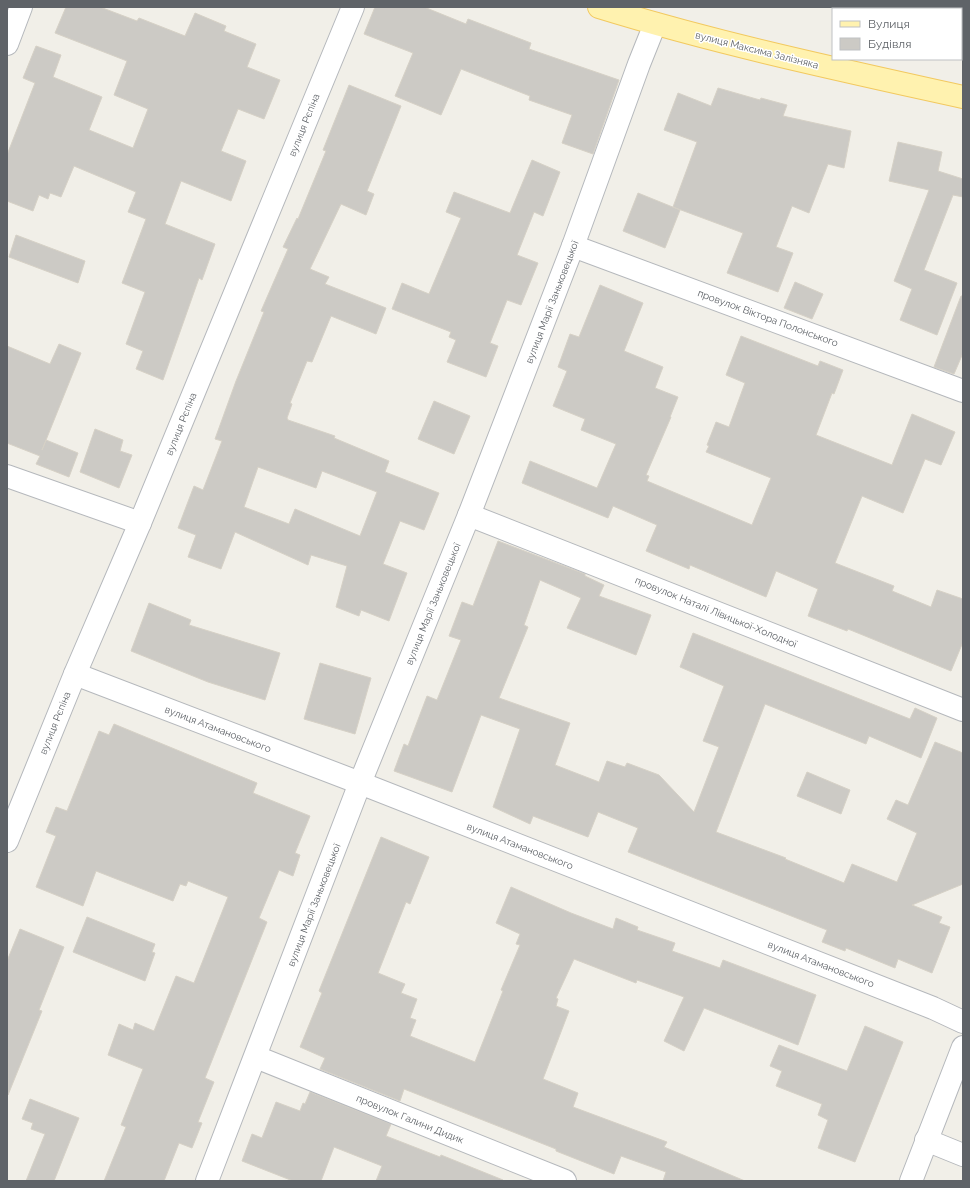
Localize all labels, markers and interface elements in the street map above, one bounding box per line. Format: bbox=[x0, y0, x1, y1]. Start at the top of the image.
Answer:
legend bbox=[832, 8, 962, 60]
text: Вулиця bbox=[868, 17, 910, 31]
street label: вулиця Максима Залізняка bbox=[694, 29, 820, 71]
text: Будівля bbox=[868, 37, 911, 51]
street label: вулиця Рєпіна bbox=[286, 92, 322, 158]
street label: вулиця Марії Заньковецької bbox=[523, 238, 581, 365]
street label: провулок Віктора Полонського bbox=[696, 287, 840, 349]
street label: вулиця Рєпіна bbox=[163, 391, 199, 457]
street label: вулиця Марії Заньковецької bbox=[403, 541, 463, 667]
street label: провулок Наталі Лівицької-Холодної bbox=[634, 574, 799, 650]
street label: вулиця Рєпіна bbox=[37, 690, 73, 756]
street label: вулиця Атамановського bbox=[163, 704, 273, 754]
street label: вулиця Атамановського bbox=[465, 821, 575, 871]
street label: вулиця Марії Заньковецької bbox=[285, 841, 343, 968]
street label: вулиця Атамановського bbox=[766, 939, 876, 989]
street label: провулок Галини Дидик bbox=[355, 1092, 465, 1146]

